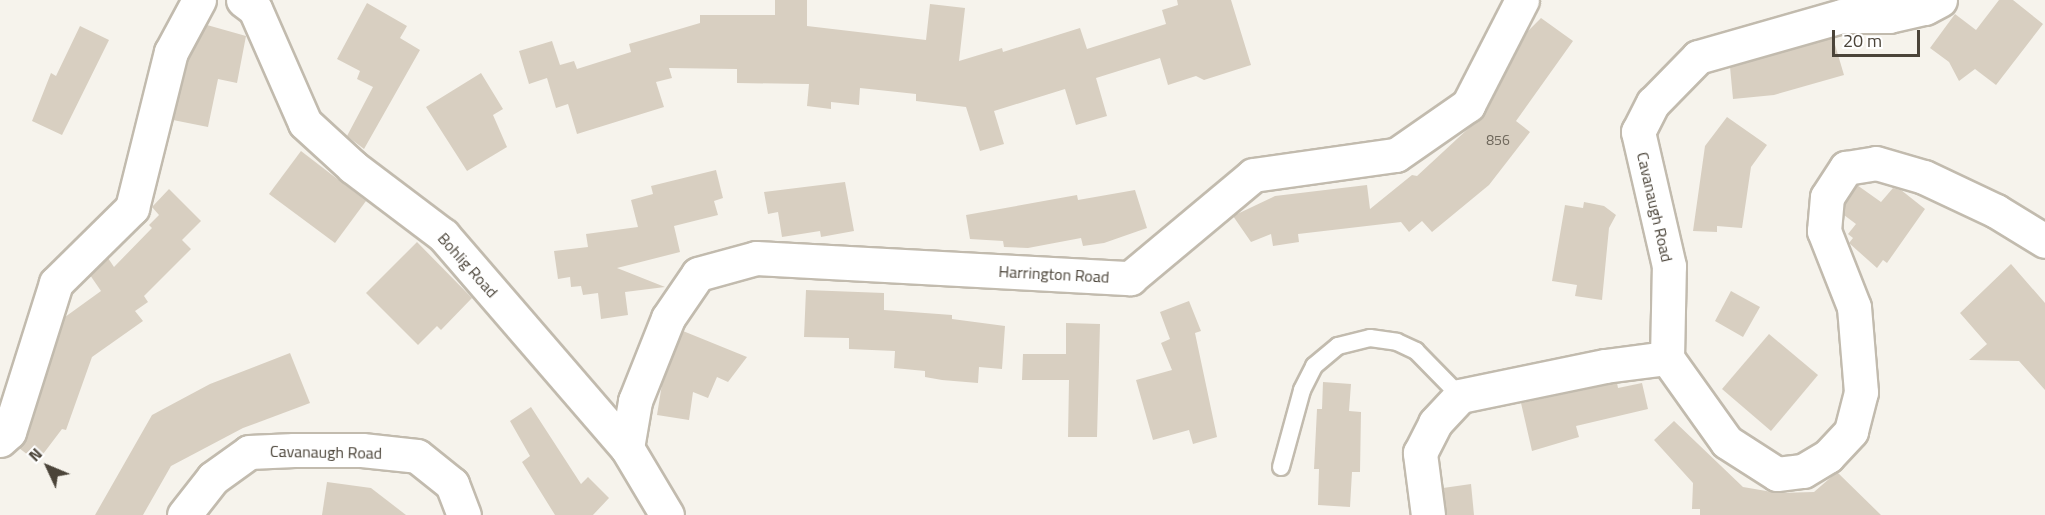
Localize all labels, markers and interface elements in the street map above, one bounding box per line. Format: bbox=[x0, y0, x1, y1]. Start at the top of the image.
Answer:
scale bar bbox=[1835, 18, 1924, 56]
text: 20 m bbox=[1843, 27, 1882, 54]
house number: 856 bbox=[1486, 132, 1510, 148]
street label: Cavanaugh Road bbox=[1633, 150, 1677, 264]
street label: Bohlig Road bbox=[434, 229, 502, 301]
street label: Harrington Road bbox=[998, 262, 1110, 286]
north arrow bbox=[18, 437, 78, 497]
street label: Cavanaugh Road bbox=[270, 441, 382, 463]
text: N bbox=[23, 442, 48, 467]

